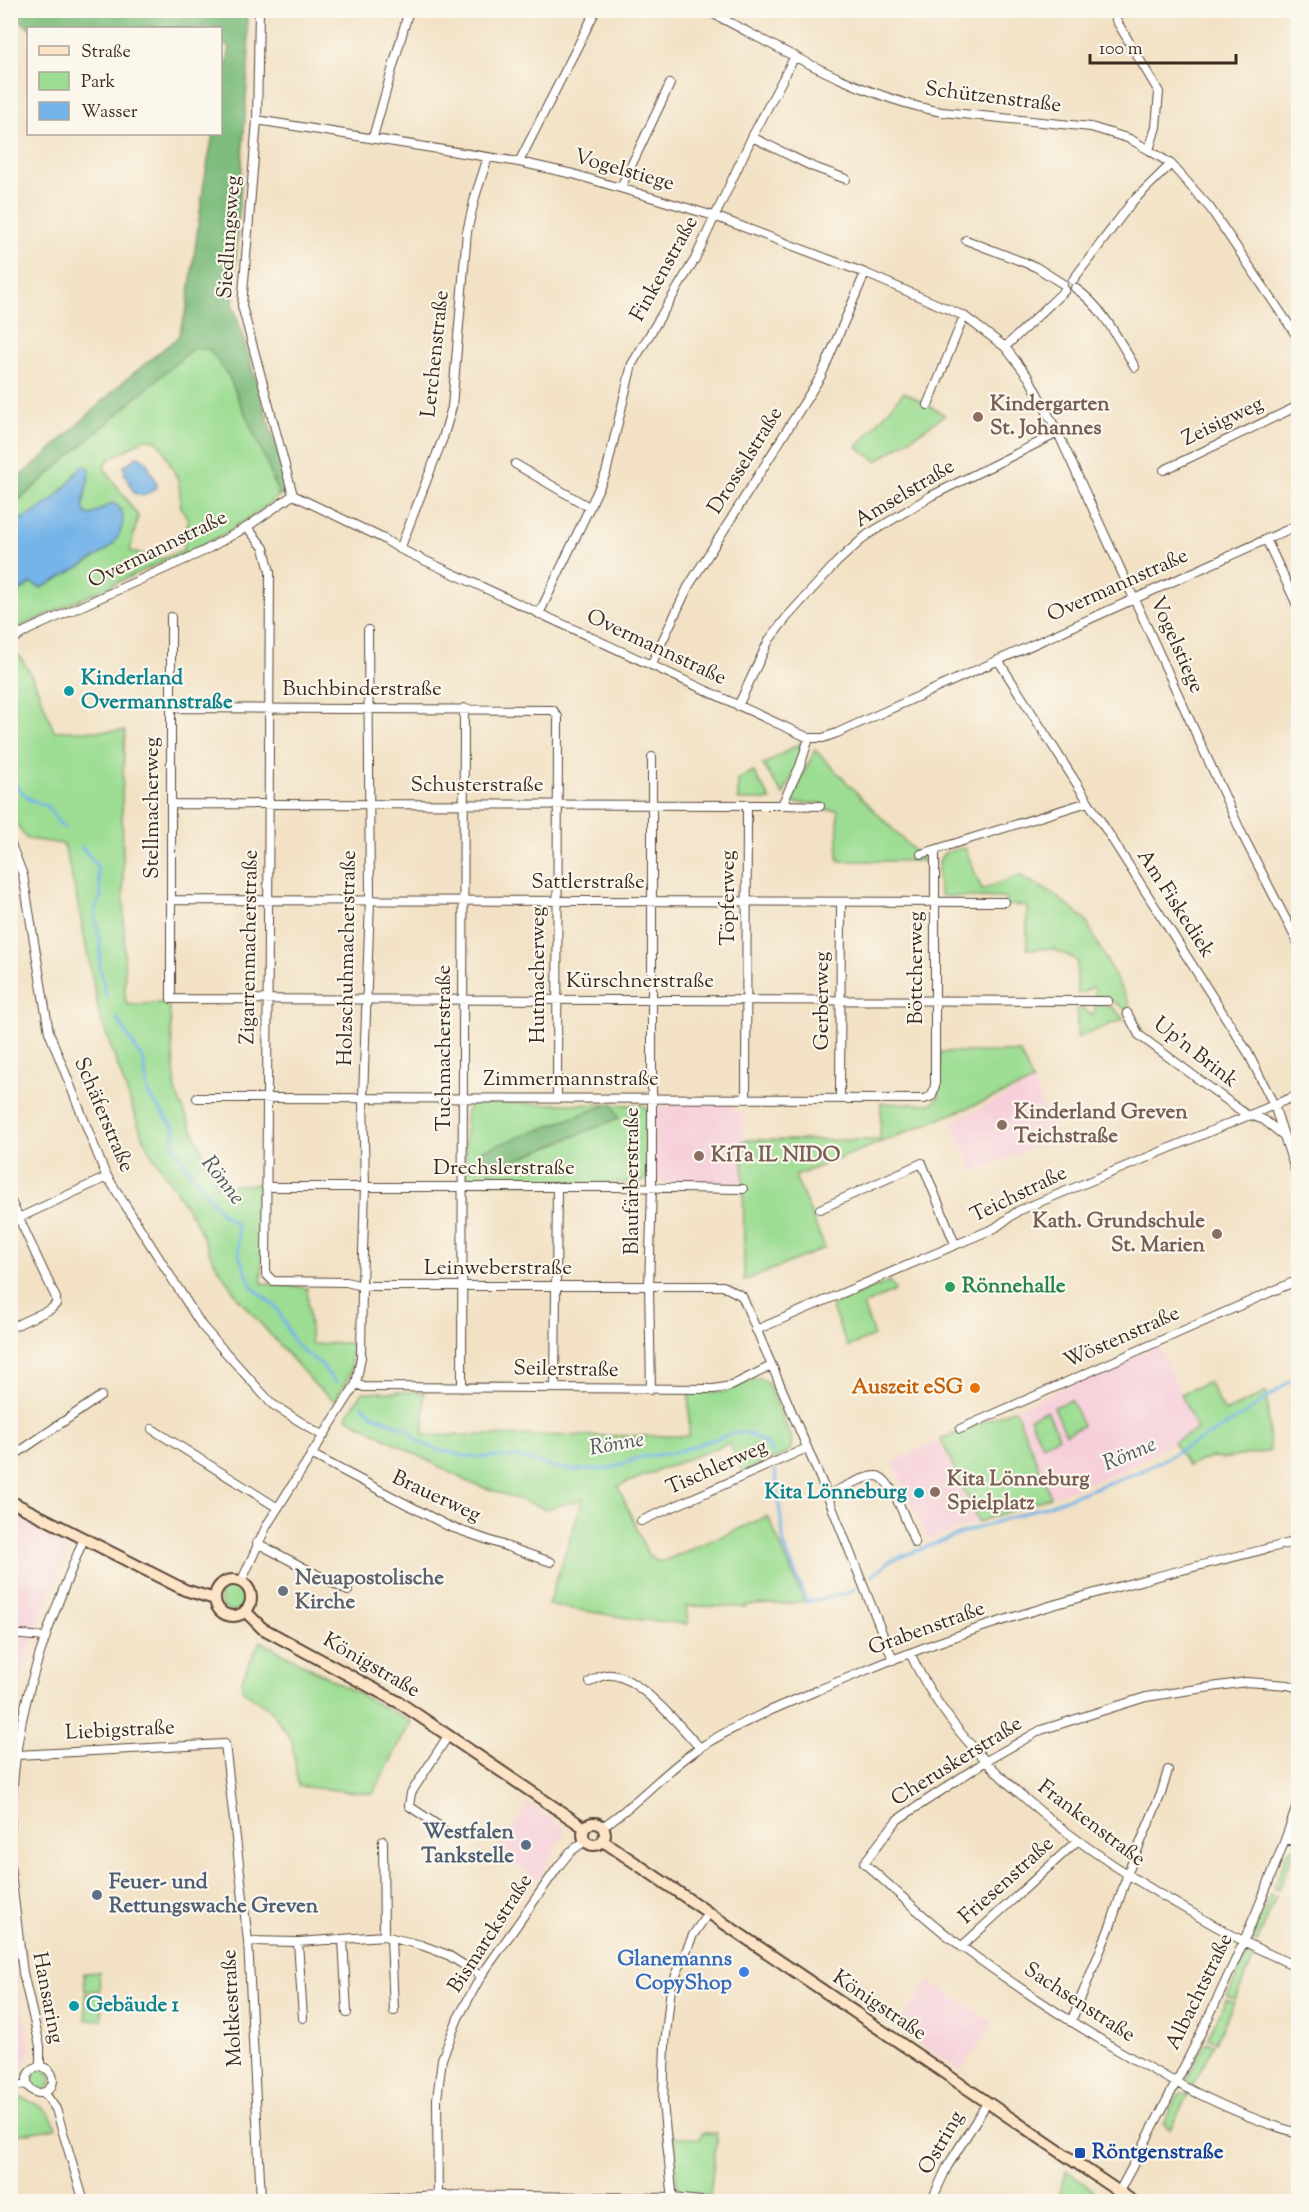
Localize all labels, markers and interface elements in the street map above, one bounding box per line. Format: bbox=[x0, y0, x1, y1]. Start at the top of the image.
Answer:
legend bbox=[27, 27, 222, 135]
scale bar bbox=[1090, 27, 1236, 65]
text: 100 m bbox=[1099, 37, 1143, 63]
text: Straße bbox=[81, 40, 131, 66]
text: Park bbox=[81, 70, 116, 96]
street label: Schützenstraße bbox=[923, 75, 1063, 121]
text: Wasser bbox=[81, 100, 138, 126]
street label: Vogelstiege bbox=[570, 142, 678, 200]
street label: Siedlungsweg bbox=[211, 174, 249, 300]
street label: Finkenstraße bbox=[624, 211, 706, 327]
street label: Lerchenstraße bbox=[414, 289, 458, 419]
street label: Zeisigweg bbox=[1177, 389, 1269, 455]
place label: Kindergarten St. Johannes bbox=[990, 390, 1110, 444]
street label: Drosselstraße bbox=[701, 401, 791, 521]
marker: Kindergarten St. Johannes bbox=[971, 410, 985, 424]
street label: Amselstraße bbox=[849, 452, 961, 536]
street label: Overmannstraße bbox=[83, 503, 233, 597]
street label: Overmannstraße bbox=[1043, 541, 1193, 631]
street label: Vogelstiege bbox=[1141, 592, 1211, 698]
street label: Overmannstraße bbox=[581, 602, 731, 694]
place label: Kinderland Overmannstraße bbox=[81, 664, 233, 718]
street label: Buchbinderstraße bbox=[282, 675, 442, 705]
marker: Kinderland Overmannstraße bbox=[62, 684, 76, 698]
street label: Stellmacherweg bbox=[138, 737, 168, 879]
street label: Schusterstraße bbox=[410, 771, 544, 801]
street label: Am Fiskediek bbox=[1129, 844, 1222, 965]
street label: Zigarrenmacherstraße bbox=[233, 849, 267, 1045]
street label: Holzschuhmacherstraße bbox=[331, 850, 365, 1066]
street label: Töpferweg bbox=[714, 850, 744, 946]
street label: Sattlerstraße bbox=[531, 868, 645, 898]
street label: Hutmacherweg bbox=[524, 907, 554, 1043]
street label: Böttcherweg bbox=[902, 911, 932, 1025]
street label: Gerberweg bbox=[808, 952, 838, 1050]
street label: Tuchmacherstraße bbox=[430, 965, 460, 1131]
street label: Kürschnerstraße bbox=[566, 967, 714, 997]
street label: Up'n Brink bbox=[1146, 1010, 1244, 1096]
street label: Schäferstraße bbox=[65, 1053, 141, 1177]
street label: Zimmermannstraße bbox=[483, 1065, 659, 1095]
place label: Kinderland Greven Teichstraße bbox=[1014, 1098, 1188, 1152]
street label: Blaufärberstraße bbox=[618, 1107, 648, 1255]
marker: Kinderland Greven Teichstraße bbox=[995, 1118, 1009, 1132]
place label: KiTa IL NIDO bbox=[711, 1141, 840, 1171]
water label: Rönne bbox=[192, 1149, 252, 1213]
marker: KiTa IL NIDO bbox=[692, 1149, 706, 1163]
street label: Drechslerstraße bbox=[433, 1154, 575, 1184]
street label: Teichstraße bbox=[966, 1159, 1072, 1231]
place label: Kath. Grundschule St. Marien bbox=[1033, 1207, 1206, 1261]
marker: Kath. Grundschule St. Marien bbox=[1210, 1227, 1224, 1241]
street label: Leinweberstraße bbox=[424, 1254, 572, 1284]
place label: Rönnehalle bbox=[962, 1272, 1066, 1302]
marker: Rönnehalle bbox=[943, 1280, 957, 1294]
street label: Wöstenstraße bbox=[1059, 1299, 1185, 1377]
street label: Seilerstraße bbox=[513, 1354, 619, 1386]
place label: Auszeit eSG bbox=[852, 1373, 963, 1403]
marker: Auszeit eSG bbox=[968, 1381, 982, 1395]
water label: Rönne bbox=[587, 1424, 647, 1466]
water label: Rönne bbox=[1098, 1429, 1162, 1481]
street label: Tischlerweg bbox=[662, 1432, 772, 1504]
street label: Brauerweg bbox=[386, 1463, 486, 1531]
place label: Kita Lönneburg Spielplatz bbox=[947, 1465, 1090, 1519]
place label: Kita Lönneburg bbox=[765, 1478, 908, 1508]
marker: Kita Lönneburg Spielplatz bbox=[928, 1485, 942, 1499]
marker: Kita Lönneburg bbox=[912, 1486, 926, 1500]
place label: Neuapostolische Kirche bbox=[295, 1564, 444, 1618]
marker: Neuapostolische Kirche bbox=[276, 1584, 290, 1598]
street label: Grabenstraße bbox=[865, 1594, 989, 1664]
street label: Königstraße bbox=[317, 1626, 425, 1706]
street label: Cheruskerstraße bbox=[886, 1710, 1028, 1814]
street label: Liebigstraße bbox=[65, 1713, 175, 1749]
street label: Frankenstraße bbox=[1031, 1773, 1151, 1875]
place label: Westfalen Tankstelle bbox=[421, 1818, 515, 1872]
street label: Friesenstraße bbox=[953, 1830, 1061, 1932]
marker: Westfalen Tankstelle bbox=[519, 1838, 533, 1852]
place label: Feuer- und Rettungswache Greven bbox=[109, 1868, 319, 1922]
street label: Bismarckstraße bbox=[441, 1868, 541, 2000]
marker: Feuer- und Rettungswache Greven bbox=[90, 1888, 104, 1902]
street label: Albachtstraße bbox=[1159, 1929, 1241, 2055]
place label: Glanemanns CopyShop bbox=[617, 1945, 732, 1999]
street label: Moltkestraße bbox=[215, 1948, 251, 2068]
street label: Hansaring bbox=[23, 1950, 71, 2046]
street label: Sachsenstraße bbox=[1017, 1956, 1141, 2050]
street label: Königstraße bbox=[826, 1963, 932, 2049]
marker: Glanemanns CopyShop bbox=[737, 1965, 751, 1979]
place label: Gebäude 1 bbox=[86, 1991, 180, 2021]
marker: Gebäude 1 bbox=[67, 1999, 81, 2013]
street label: Ostring bbox=[912, 2105, 972, 2181]
place label: Röntgenstraße bbox=[1092, 2138, 1224, 2168]
marker: Röntgenstraße bbox=[1073, 2146, 1087, 2160]

